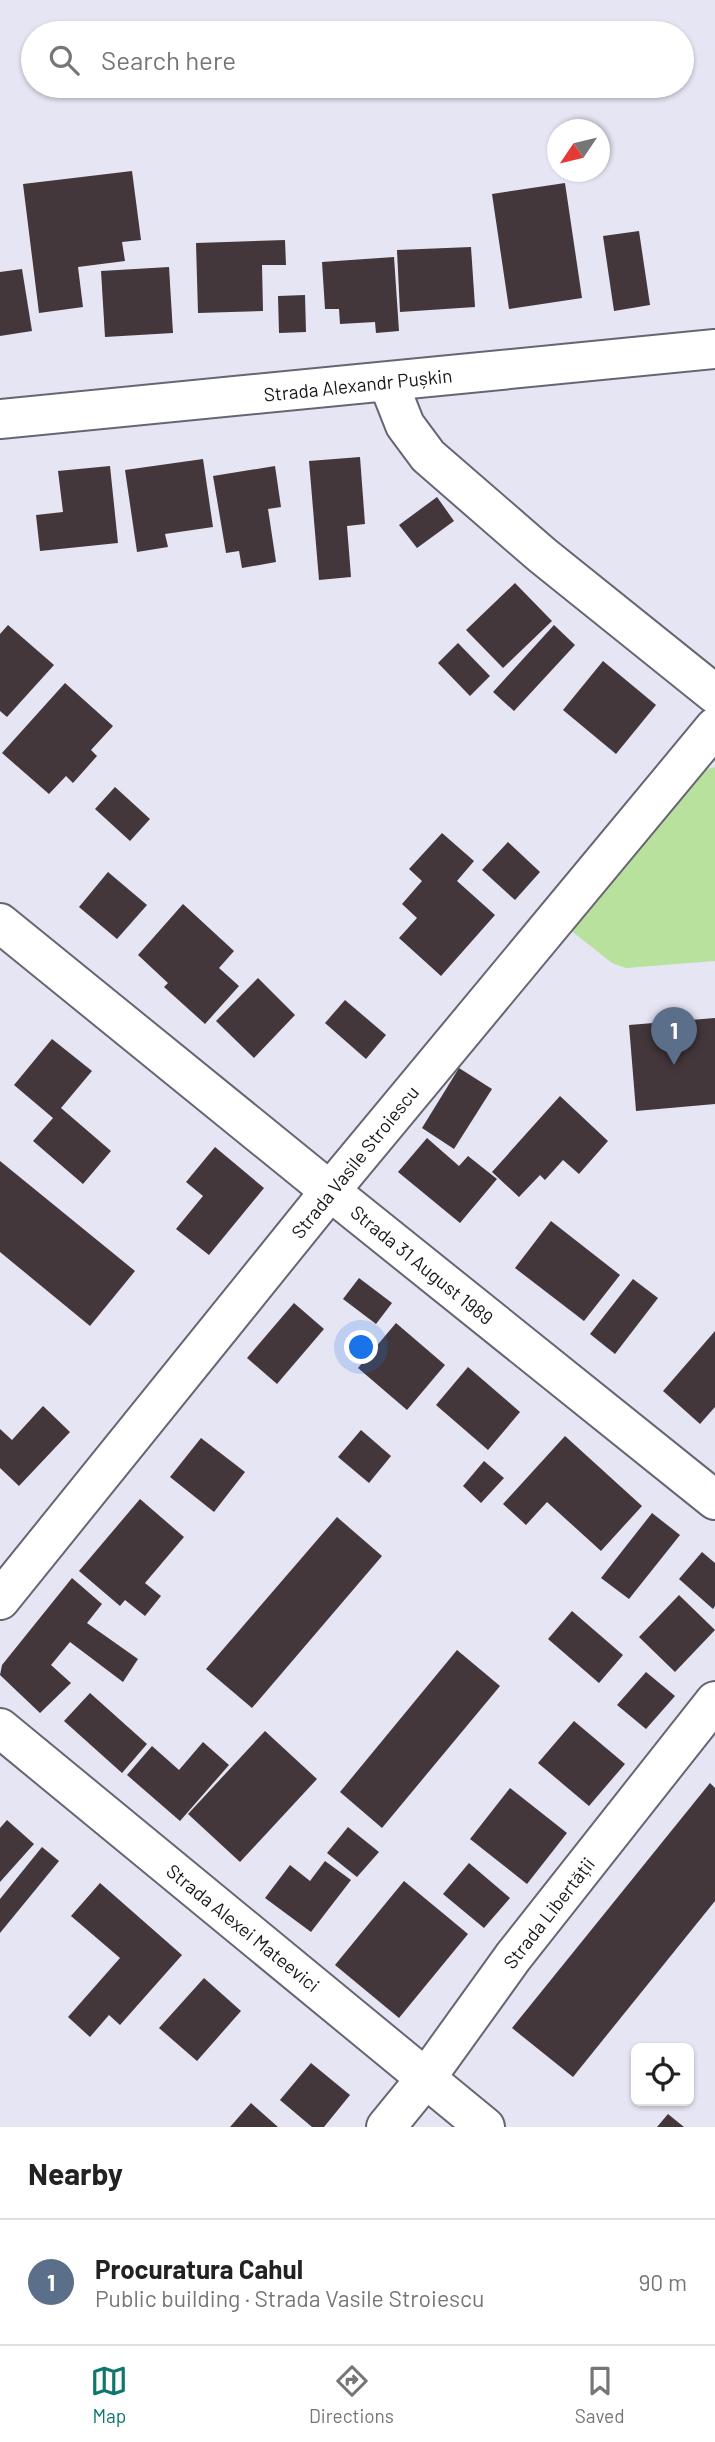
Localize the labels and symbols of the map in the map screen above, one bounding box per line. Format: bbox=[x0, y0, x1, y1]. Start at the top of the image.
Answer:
north arrow bbox=[547, 119, 610, 182]
street label: Strada Alexandr Pușkin bbox=[263, 363, 453, 406]
pin: 1 bbox=[651, 1007, 697, 1065]
street label: Strada Vasile Stroiescu bbox=[286, 1081, 423, 1243]
street label: Strada 31 August 1989 bbox=[346, 1200, 498, 1329]
your location bbox=[344, 1330, 378, 1364]
street label: Strada Libertății bbox=[498, 1852, 599, 1973]
street label: Strada Alexei Mateevici bbox=[162, 1859, 324, 1996]

